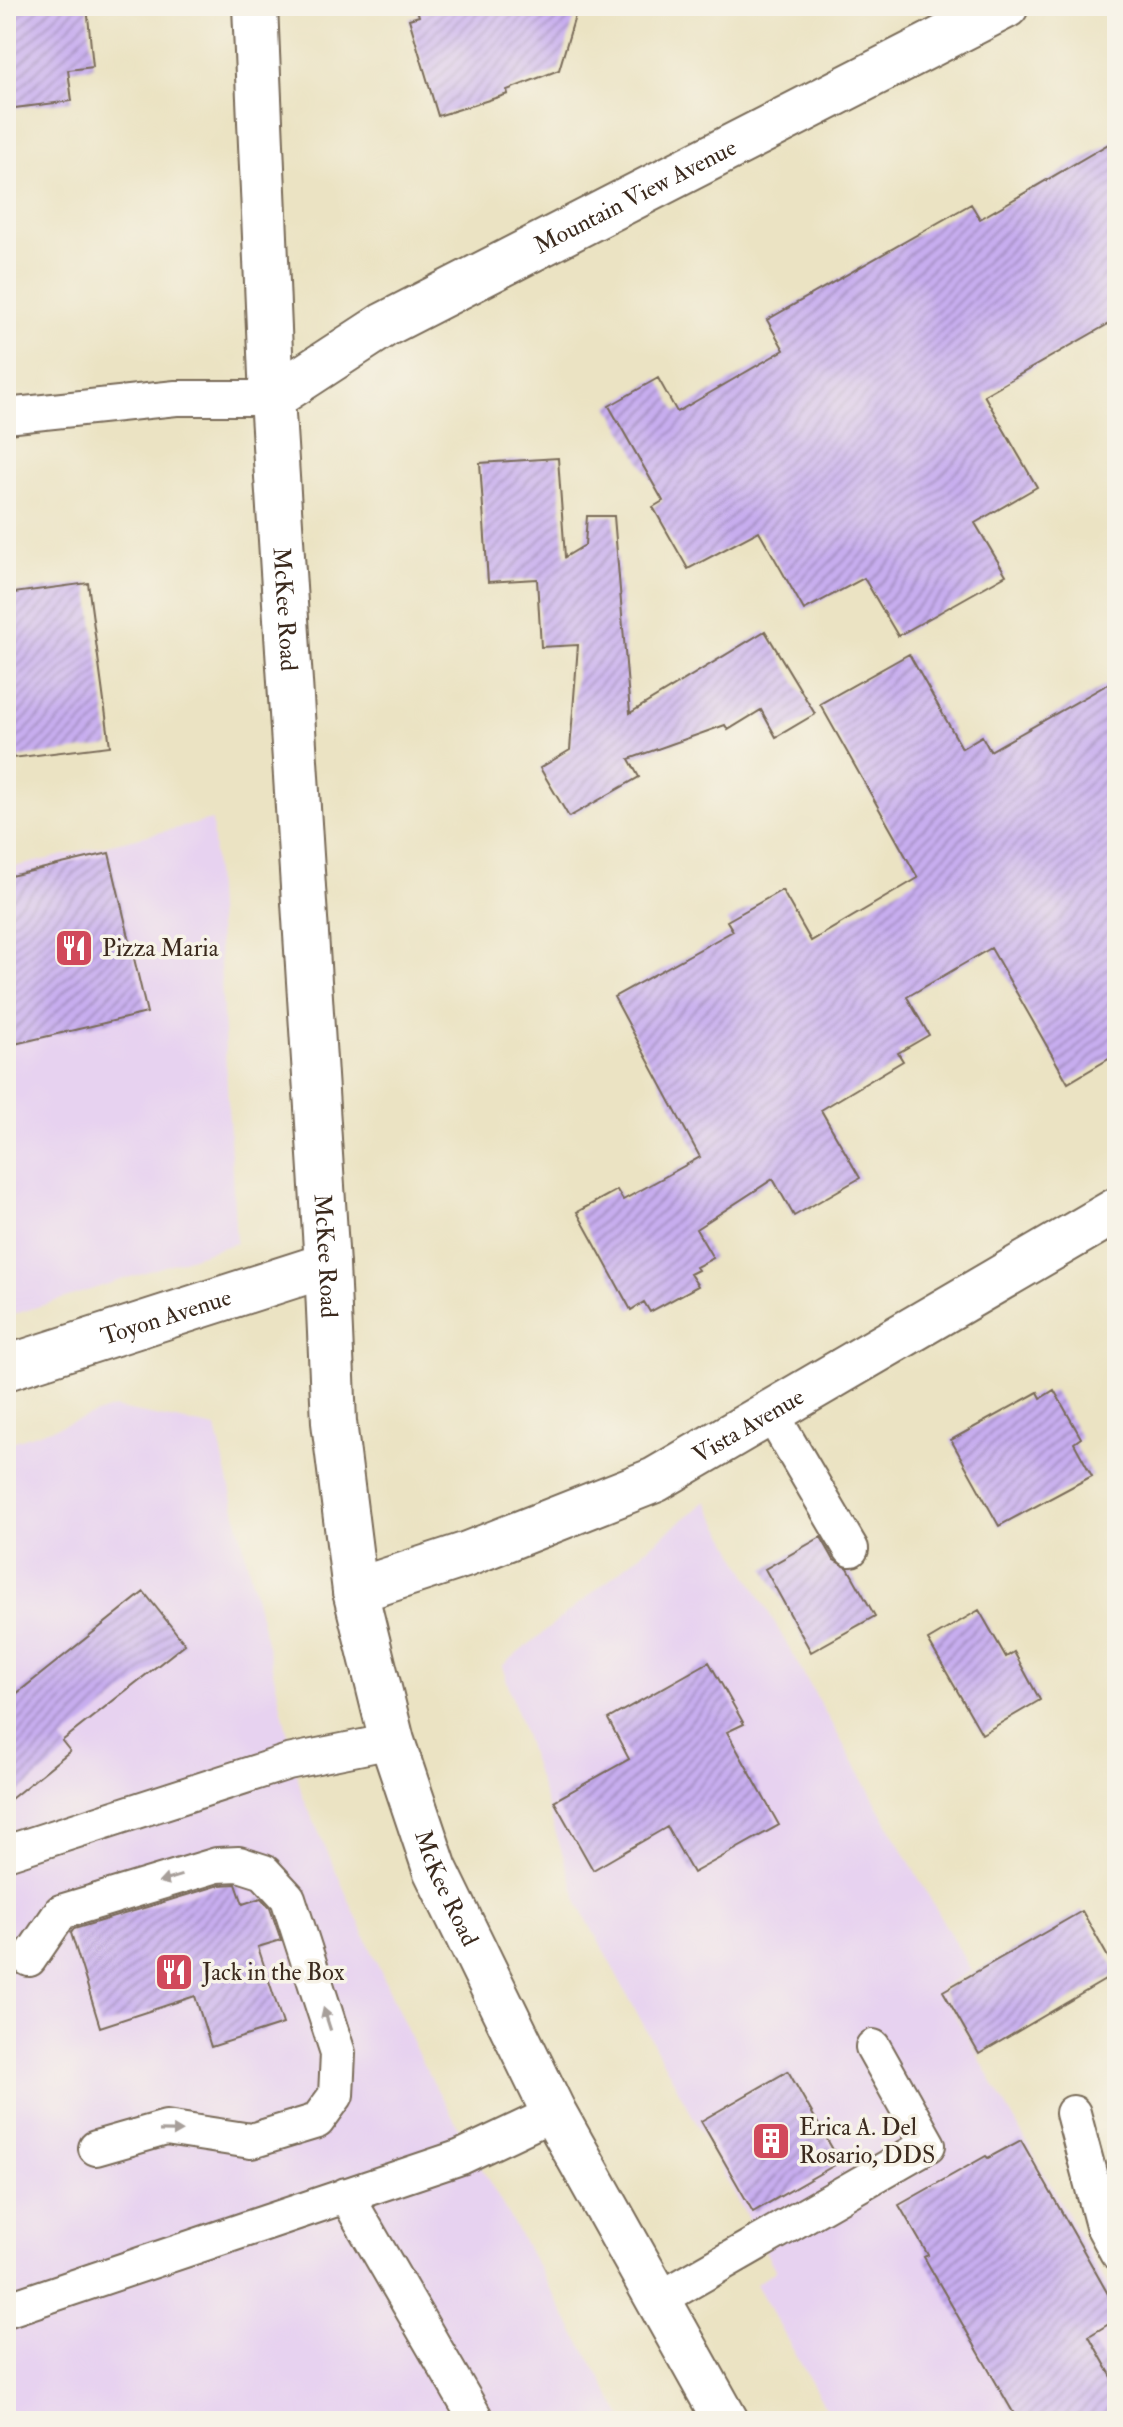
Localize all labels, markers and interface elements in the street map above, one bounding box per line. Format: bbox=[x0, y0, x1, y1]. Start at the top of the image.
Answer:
street label: Mountain View Avenue bbox=[529, 132, 742, 261]
street label: McKee Road bbox=[266, 546, 304, 672]
restaurant icon: Pizza Maria bbox=[53, 927, 95, 969]
place label: Pizza Maria bbox=[102, 933, 220, 964]
street label: McKee Road bbox=[307, 1193, 344, 1319]
street label: Toyon Avenue bbox=[97, 1282, 235, 1353]
street label: Vista Avenue bbox=[687, 1381, 810, 1471]
street label: McKee Road bbox=[407, 1826, 485, 1952]
one-way arrow bbox=[157, 1873, 181, 1886]
restaurant icon: Jack in the Box bbox=[153, 1951, 195, 1993]
place label: Jack in the Box bbox=[201, 1957, 345, 1988]
one-way arrow bbox=[320, 2006, 333, 2030]
place label: Erica A. Del Rosario, DDS bbox=[799, 2112, 935, 2171]
building icon: Erica A. Del Rosario, DDS bbox=[750, 2120, 792, 2162]
one-way arrow bbox=[159, 2125, 185, 2137]

